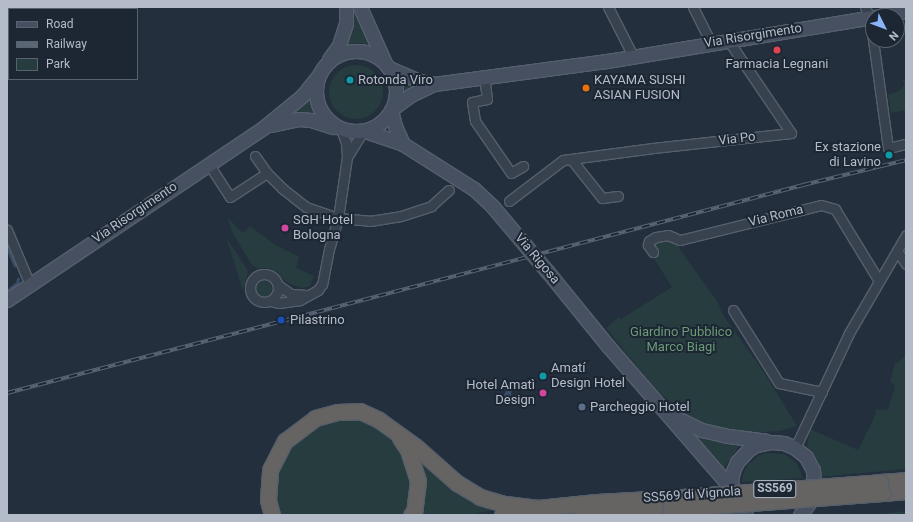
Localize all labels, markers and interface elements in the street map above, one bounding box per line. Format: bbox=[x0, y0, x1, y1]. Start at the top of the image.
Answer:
legend bbox=[8, 8, 138, 80]
north arrow bbox=[865, 8, 905, 48]
text: Road bbox=[46, 17, 74, 31]
street label: Via Risorgimento bbox=[703, 21, 803, 51]
text: N bbox=[886, 28, 901, 43]
text: Railway bbox=[46, 37, 87, 51]
marker: Farmacia Legnani bbox=[772, 45, 782, 55]
place label: Farmacia Legnani bbox=[726, 56, 828, 72]
text: Park bbox=[46, 57, 70, 71]
place label: Rotonda Viro bbox=[358, 72, 433, 88]
place label: KAYAMA SUSHI ASIAN FUSION bbox=[594, 73, 686, 104]
marker: Rotonda Viro bbox=[345, 75, 355, 85]
marker: KAYAMA SUSHI ASIAN FUSION bbox=[581, 83, 591, 93]
street label: Via Po bbox=[718, 129, 756, 149]
place label: Ex stazione di Lavino bbox=[815, 140, 881, 171]
marker: Ex stazione di Lavino bbox=[884, 150, 894, 160]
street label: Via Risorgimento bbox=[90, 179, 180, 247]
street label: Via Roma bbox=[747, 202, 805, 230]
place label: SGH Hotel Bologna bbox=[293, 213, 353, 244]
marker: SGH Hotel Bologna bbox=[280, 223, 290, 233]
street label: Via Rigosa bbox=[511, 230, 563, 288]
place label: Pilastrino bbox=[290, 312, 345, 328]
marker: Pilastrino bbox=[275, 314, 287, 326]
park label: Giardino Pubblico Marco Biagi bbox=[630, 325, 732, 356]
place label: Amatí Design Hotel bbox=[551, 361, 625, 392]
marker: Amatí Design Hotel bbox=[538, 371, 548, 381]
place label: Hotel Amatì Design bbox=[466, 378, 535, 409]
marker: Hotel Amatì Design bbox=[538, 388, 548, 398]
place label: Parcheggio Hotel bbox=[590, 399, 690, 415]
marker: Parcheggio Hotel bbox=[577, 402, 587, 412]
road number: SS569 bbox=[753, 479, 797, 499]
street label: SS569 di Vignola bbox=[643, 484, 741, 506]

